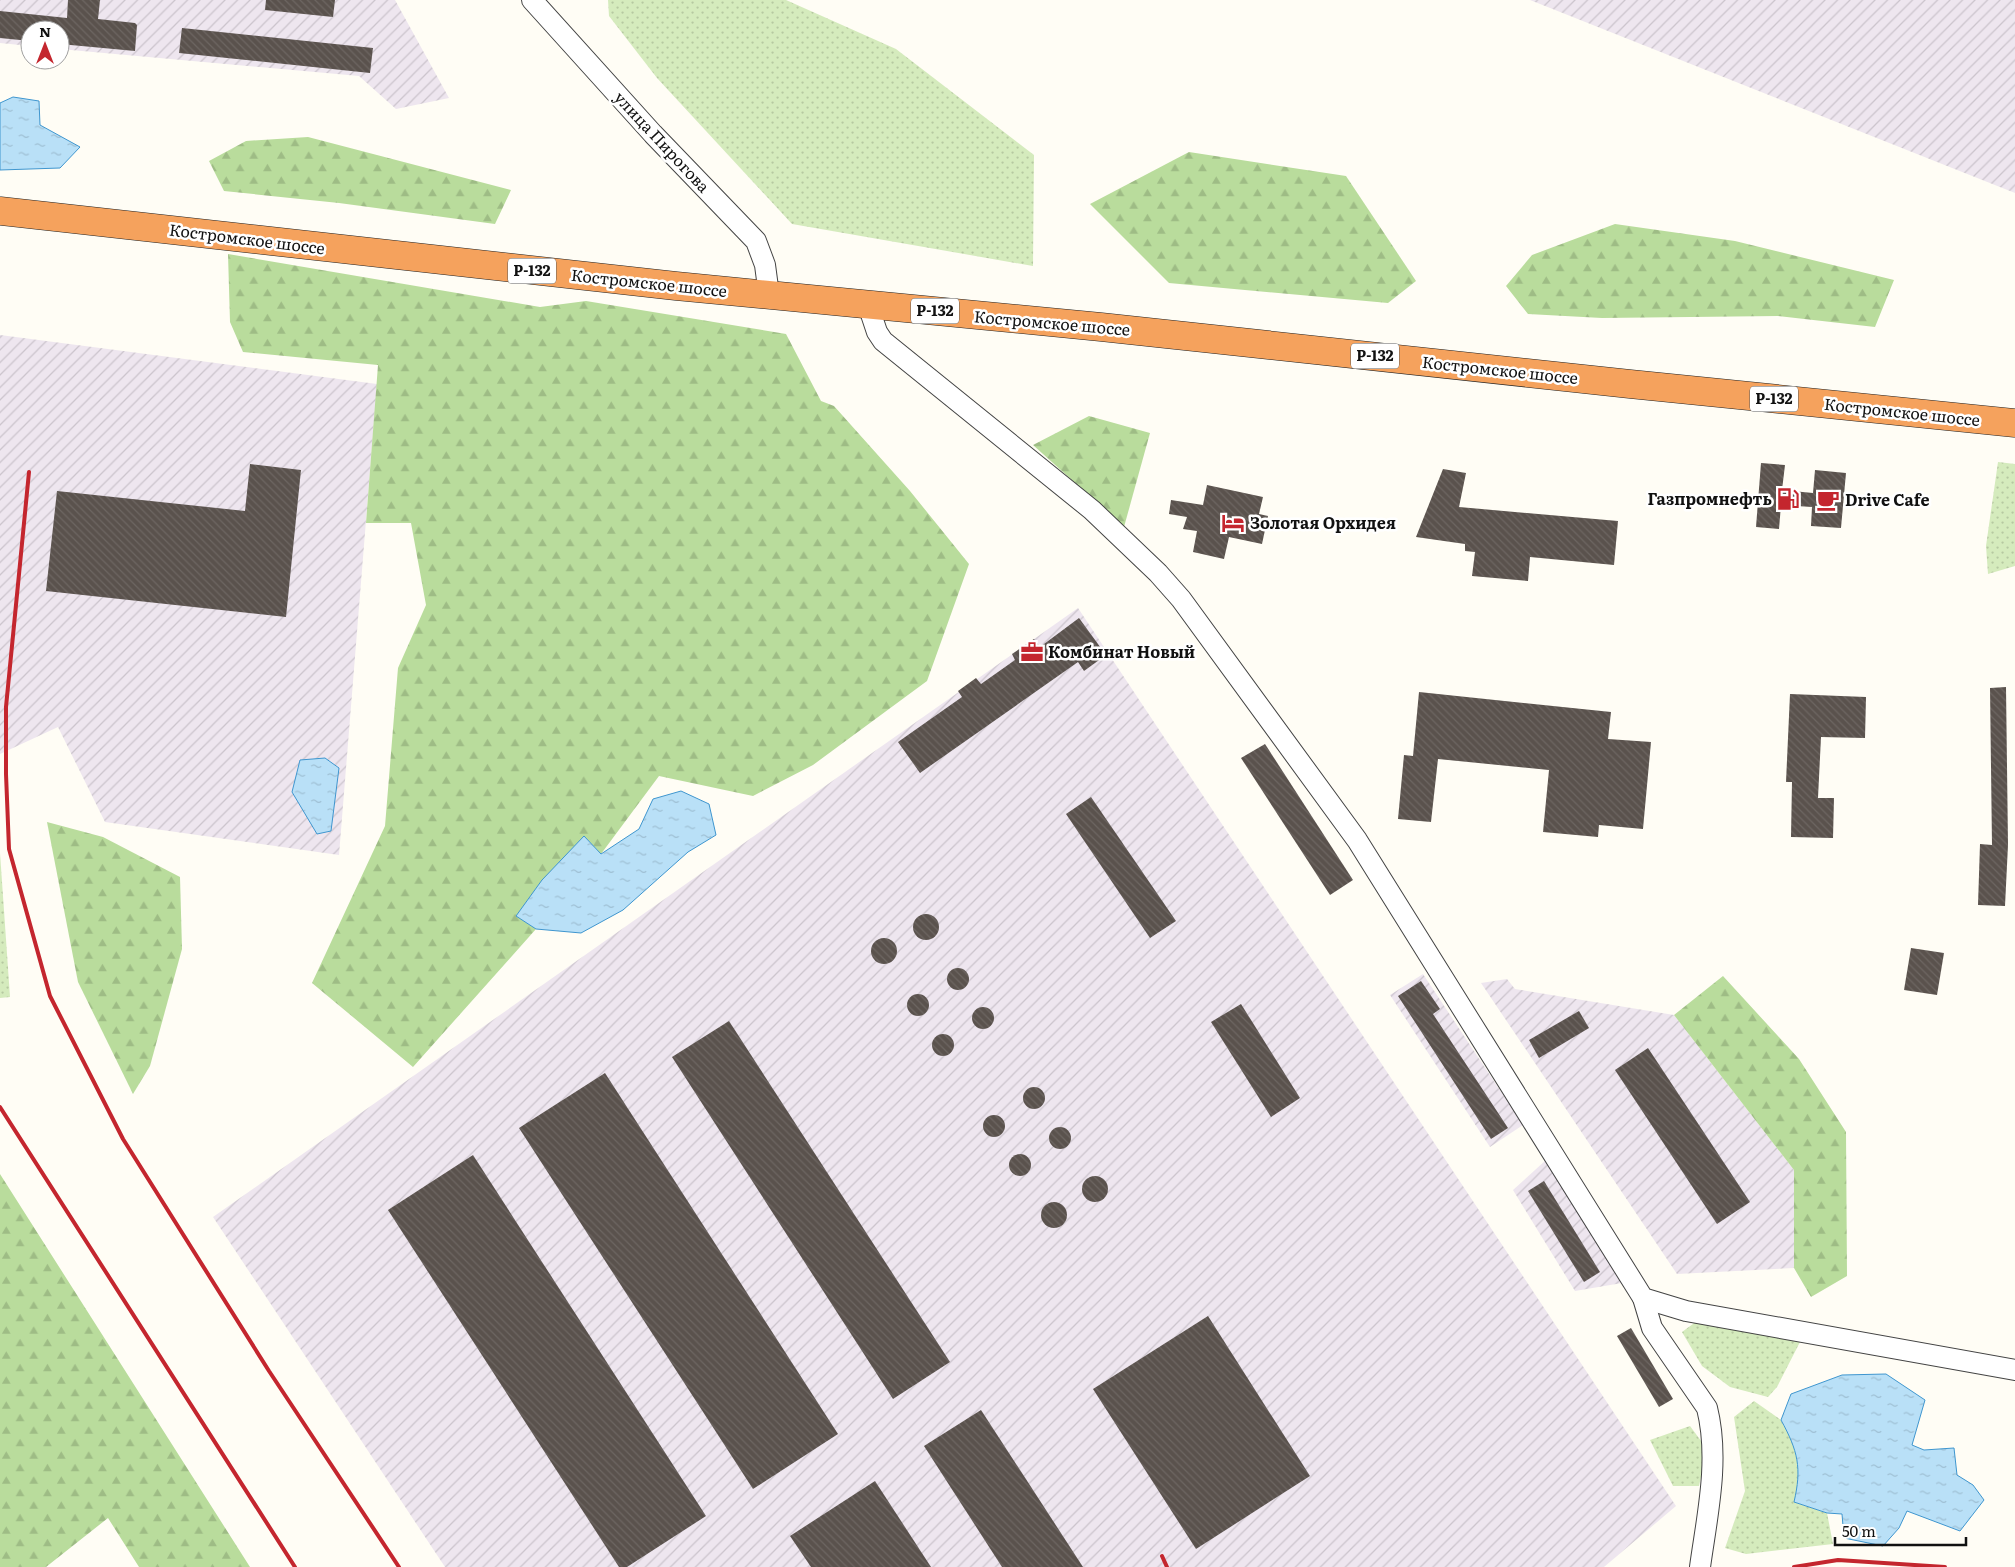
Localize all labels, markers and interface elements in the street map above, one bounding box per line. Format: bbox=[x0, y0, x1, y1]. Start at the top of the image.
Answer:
north arrow bbox=[20, 20, 70, 70]
text: N bbox=[39, 21, 51, 41]
street label: улица Пирогова bbox=[609, 85, 716, 198]
street label: Костромское шоссе bbox=[168, 217, 326, 259]
road number: Р-132 bbox=[508, 258, 556, 284]
street label: Костромское шоссе bbox=[570, 262, 728, 302]
road number: Р-132 bbox=[911, 298, 959, 324]
street label: Костромское шоссе bbox=[973, 303, 1131, 341]
road number: Р-132 bbox=[1351, 344, 1399, 368]
street label: Костромское шоссе bbox=[1421, 349, 1579, 389]
road number: Р-132 bbox=[1750, 386, 1798, 412]
street label: Костромское шоссе bbox=[1823, 391, 1981, 431]
place label: Газпромнефть bbox=[1647, 486, 1772, 510]
fuel station icon: Газпромнефть bbox=[1775, 486, 1801, 512]
cafe icon: Drive Cafe bbox=[1815, 487, 1841, 513]
place label: Drive Cafe bbox=[1845, 487, 1930, 511]
hotel icon: Золотая Орхидея bbox=[1220, 510, 1246, 536]
place label: Золотая Орхидея bbox=[1250, 510, 1396, 534]
office icon: Комбинат Новый bbox=[1019, 639, 1045, 665]
place label: Комбинат Новый bbox=[1048, 639, 1195, 663]
scale bar bbox=[1835, 1514, 1966, 1546]
text: 50 m bbox=[1842, 1519, 1876, 1542]

